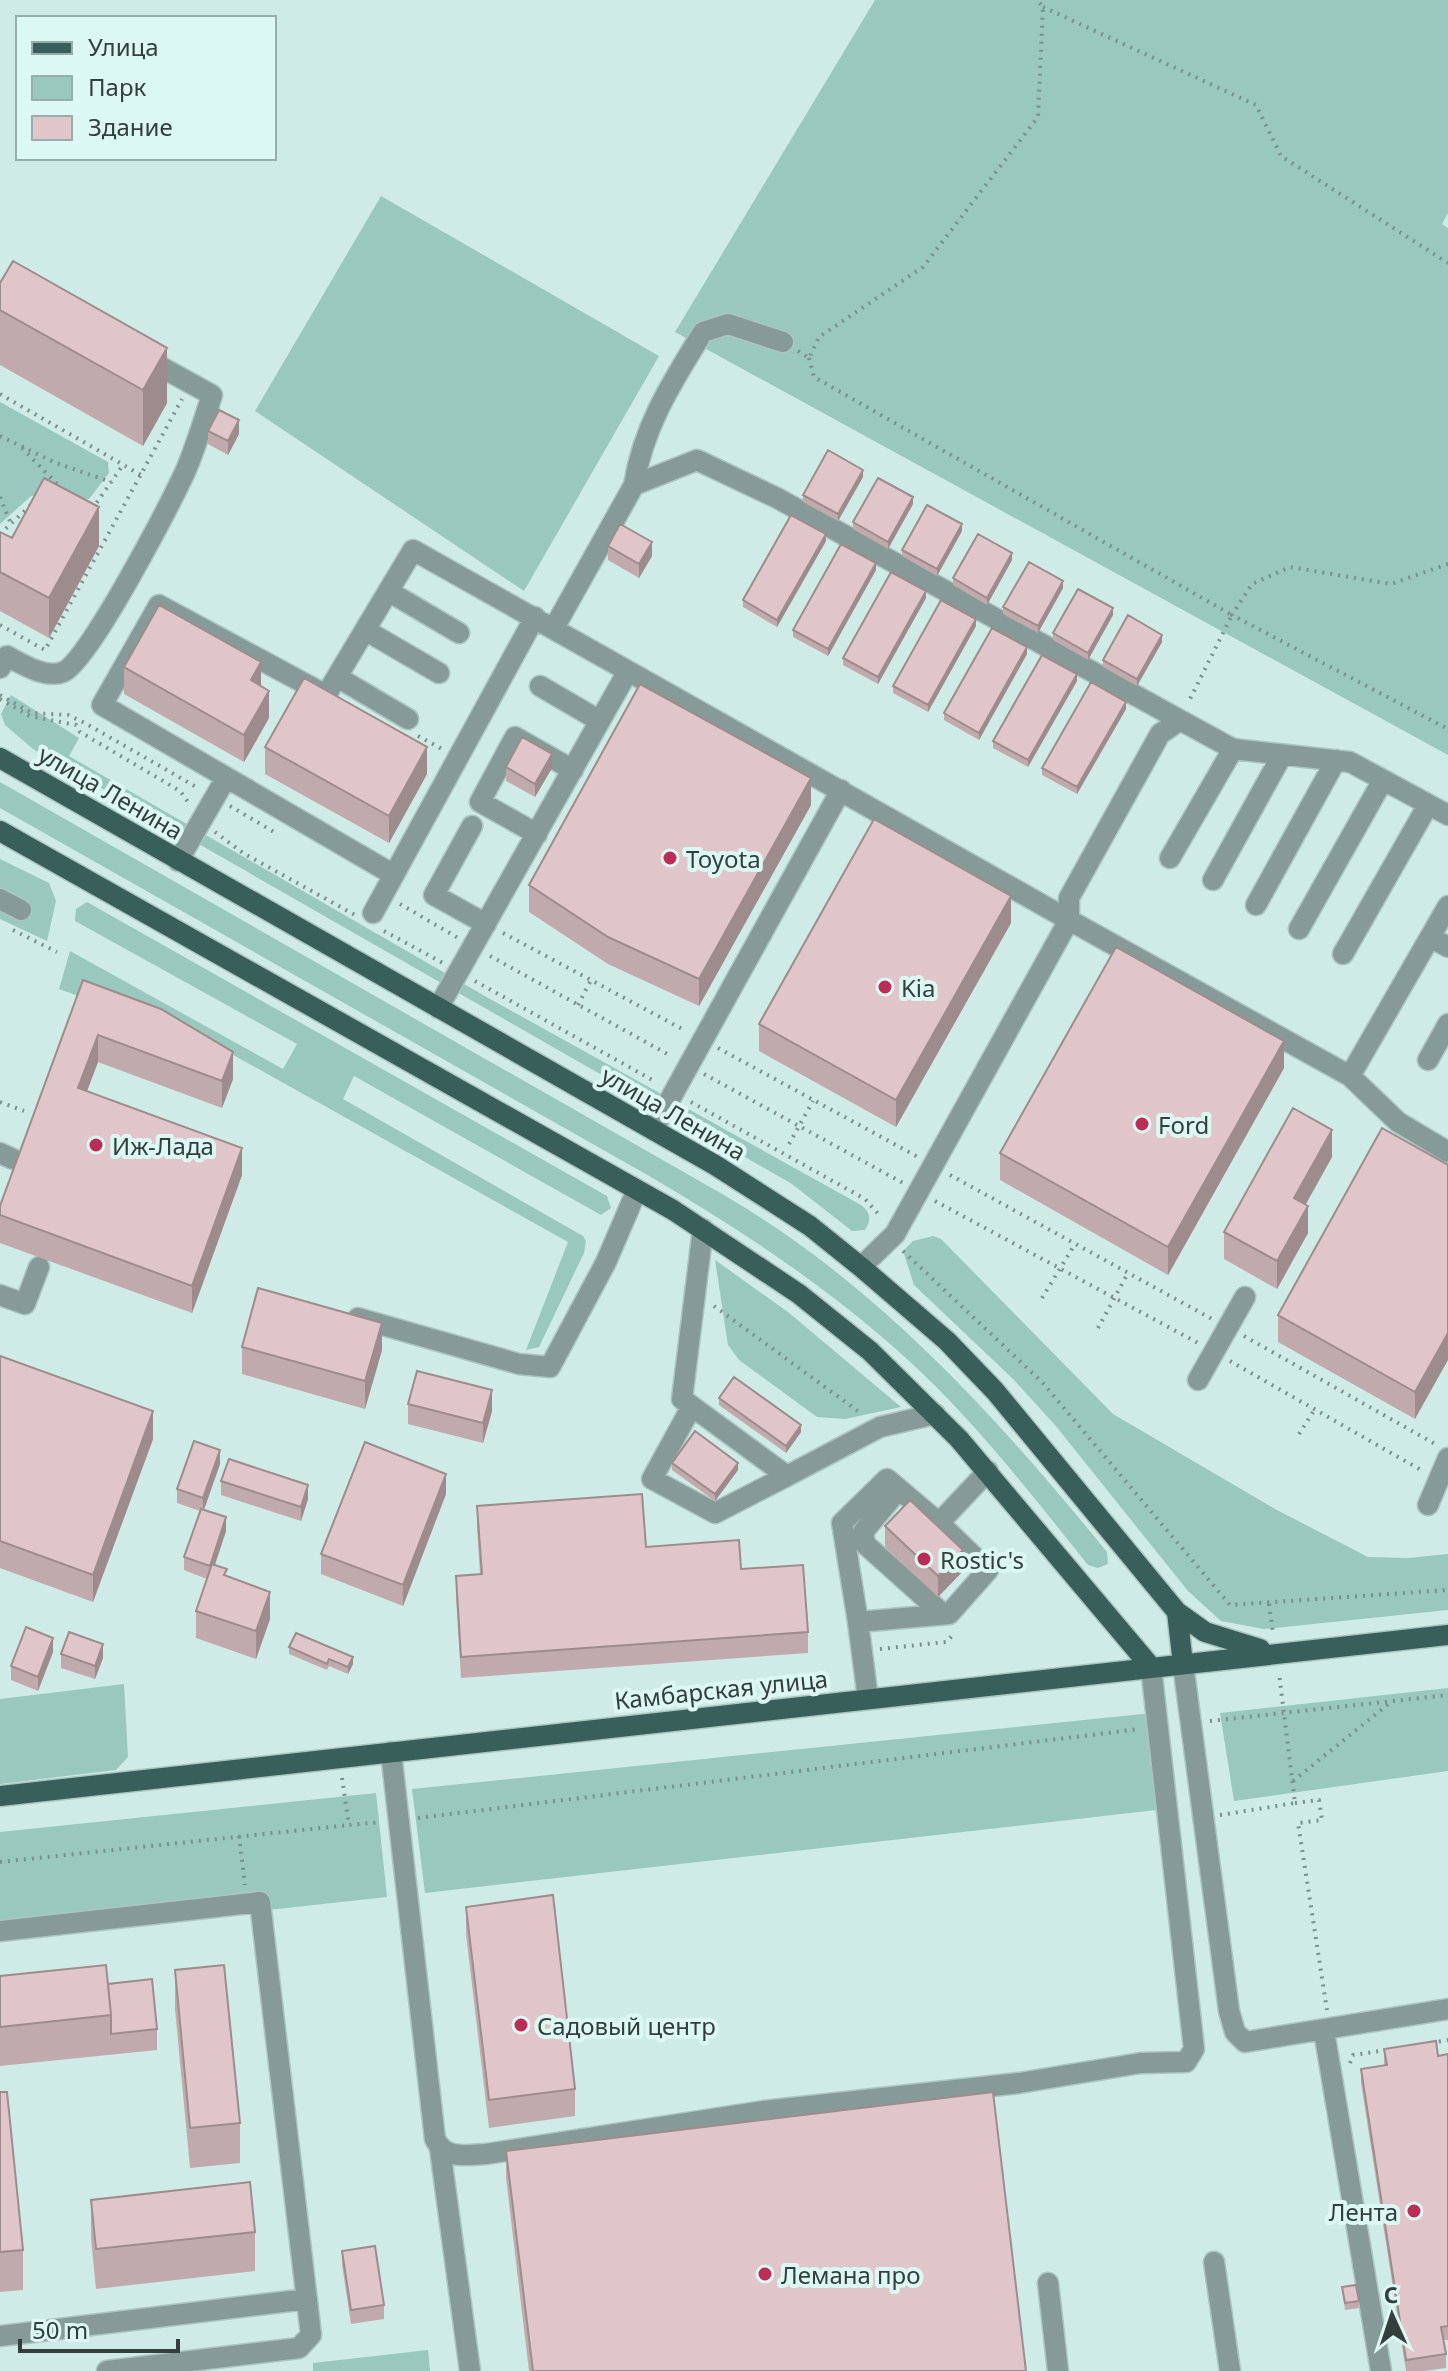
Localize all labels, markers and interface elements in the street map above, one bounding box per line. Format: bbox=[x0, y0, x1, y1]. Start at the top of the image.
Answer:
legend bbox=[16, 16, 276, 160]
text: Улица bbox=[88, 30, 159, 63]
text: Парк bbox=[88, 70, 147, 103]
text: Здание bbox=[88, 110, 173, 143]
street label: улица Ленина bbox=[33, 737, 189, 847]
place label: Toyota bbox=[686, 842, 761, 875]
marker: Toyota bbox=[661, 849, 679, 867]
place label: Kia bbox=[901, 971, 936, 1004]
marker: Kia bbox=[876, 978, 894, 996]
street label: улица Ленина bbox=[596, 1058, 752, 1168]
place label: Ford bbox=[1158, 1108, 1209, 1141]
marker: Ford bbox=[1133, 1115, 1151, 1133]
place label: Иж-Лада bbox=[112, 1129, 214, 1162]
marker: Иж-Лада bbox=[87, 1136, 105, 1154]
place label: Rostic's bbox=[940, 1543, 1024, 1576]
marker: Rostic's bbox=[915, 1550, 933, 1568]
street label: Камбарская улица bbox=[613, 1661, 829, 1717]
place label: Садовый центр bbox=[537, 2009, 716, 2042]
marker: Садовый центр bbox=[512, 2016, 530, 2034]
place label: Лента bbox=[1329, 2195, 1398, 2228]
marker: Лента bbox=[1405, 2202, 1423, 2220]
place label: Лемана про bbox=[781, 2258, 920, 2291]
marker: Лемана про bbox=[756, 2265, 774, 2283]
north arrow bbox=[1352, 2275, 1432, 2355]
text: С bbox=[1383, 2279, 1399, 2309]
scale bar bbox=[20, 2303, 178, 2353]
text: 50 m bbox=[32, 2313, 88, 2346]

